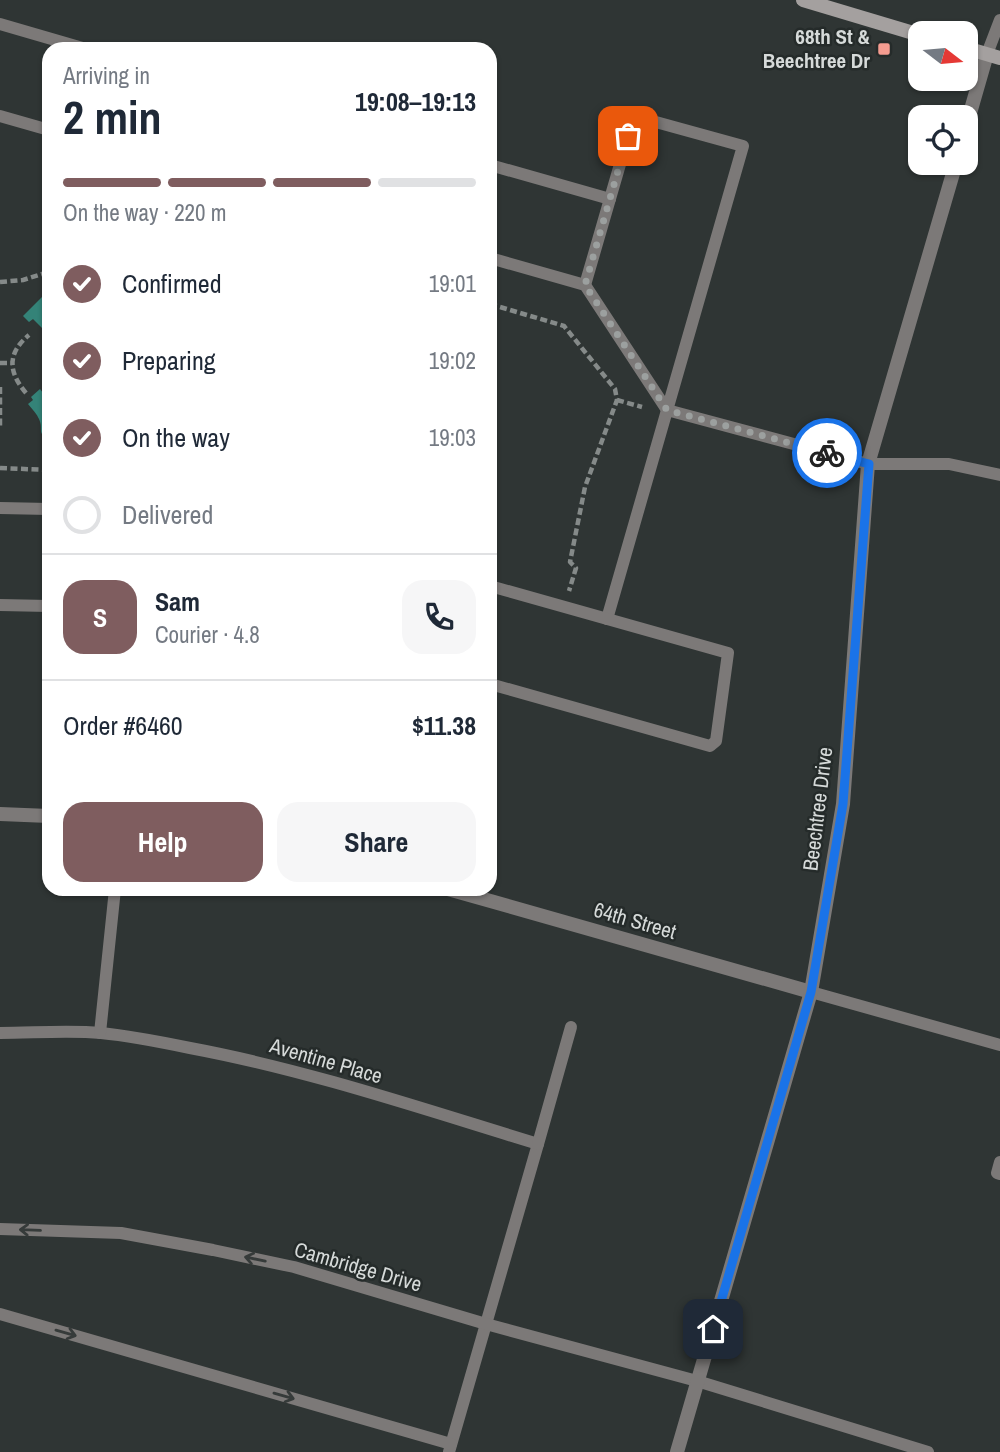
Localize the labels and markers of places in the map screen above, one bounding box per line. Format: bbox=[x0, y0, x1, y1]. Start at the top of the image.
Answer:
place label: 68th St & Beechtree Dr bbox=[763, 22, 871, 75]
marker: 68th St & Beechtree Dr bbox=[876, 41, 892, 57]
pin bbox=[598, 106, 658, 166]
pin bbox=[683, 1299, 743, 1359]

